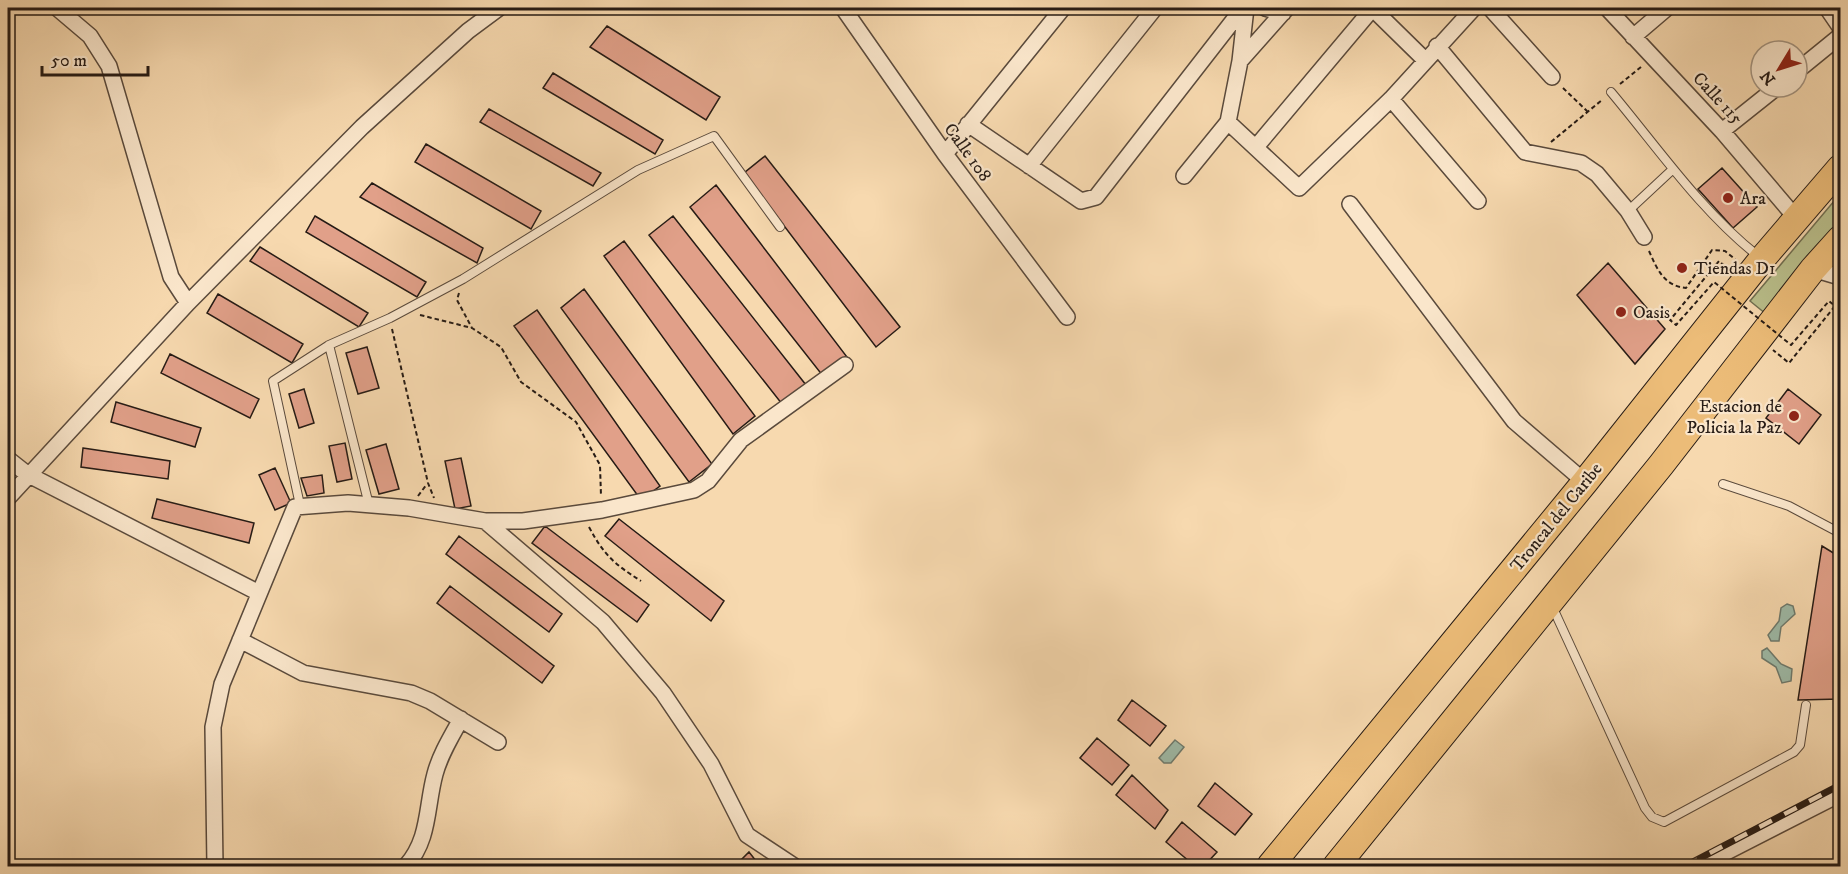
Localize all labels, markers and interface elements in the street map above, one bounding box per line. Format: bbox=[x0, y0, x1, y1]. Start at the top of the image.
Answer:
scale bar bbox=[42, 39, 148, 77]
north arrow bbox=[1749, 39, 1809, 99]
text: 50 m bbox=[51, 50, 87, 72]
text: N bbox=[1756, 66, 1780, 89]
street label: Calle 115 bbox=[1687, 68, 1747, 130]
street label: Calle 108 bbox=[939, 119, 996, 186]
place label: Ara bbox=[1740, 188, 1766, 210]
marker: Ara bbox=[1721, 191, 1735, 205]
place label: Tiendas D1 bbox=[1694, 258, 1776, 280]
marker: Tiendas D1 bbox=[1675, 261, 1689, 275]
place label: Oasis bbox=[1633, 302, 1670, 324]
marker: Oasis bbox=[1614, 305, 1628, 319]
place label: Estacion de Policia la Paz bbox=[1686, 396, 1782, 439]
marker: Estacion de Policia la Paz bbox=[1787, 409, 1801, 423]
street label: Troncal del Caribe bbox=[1506, 459, 1607, 577]

